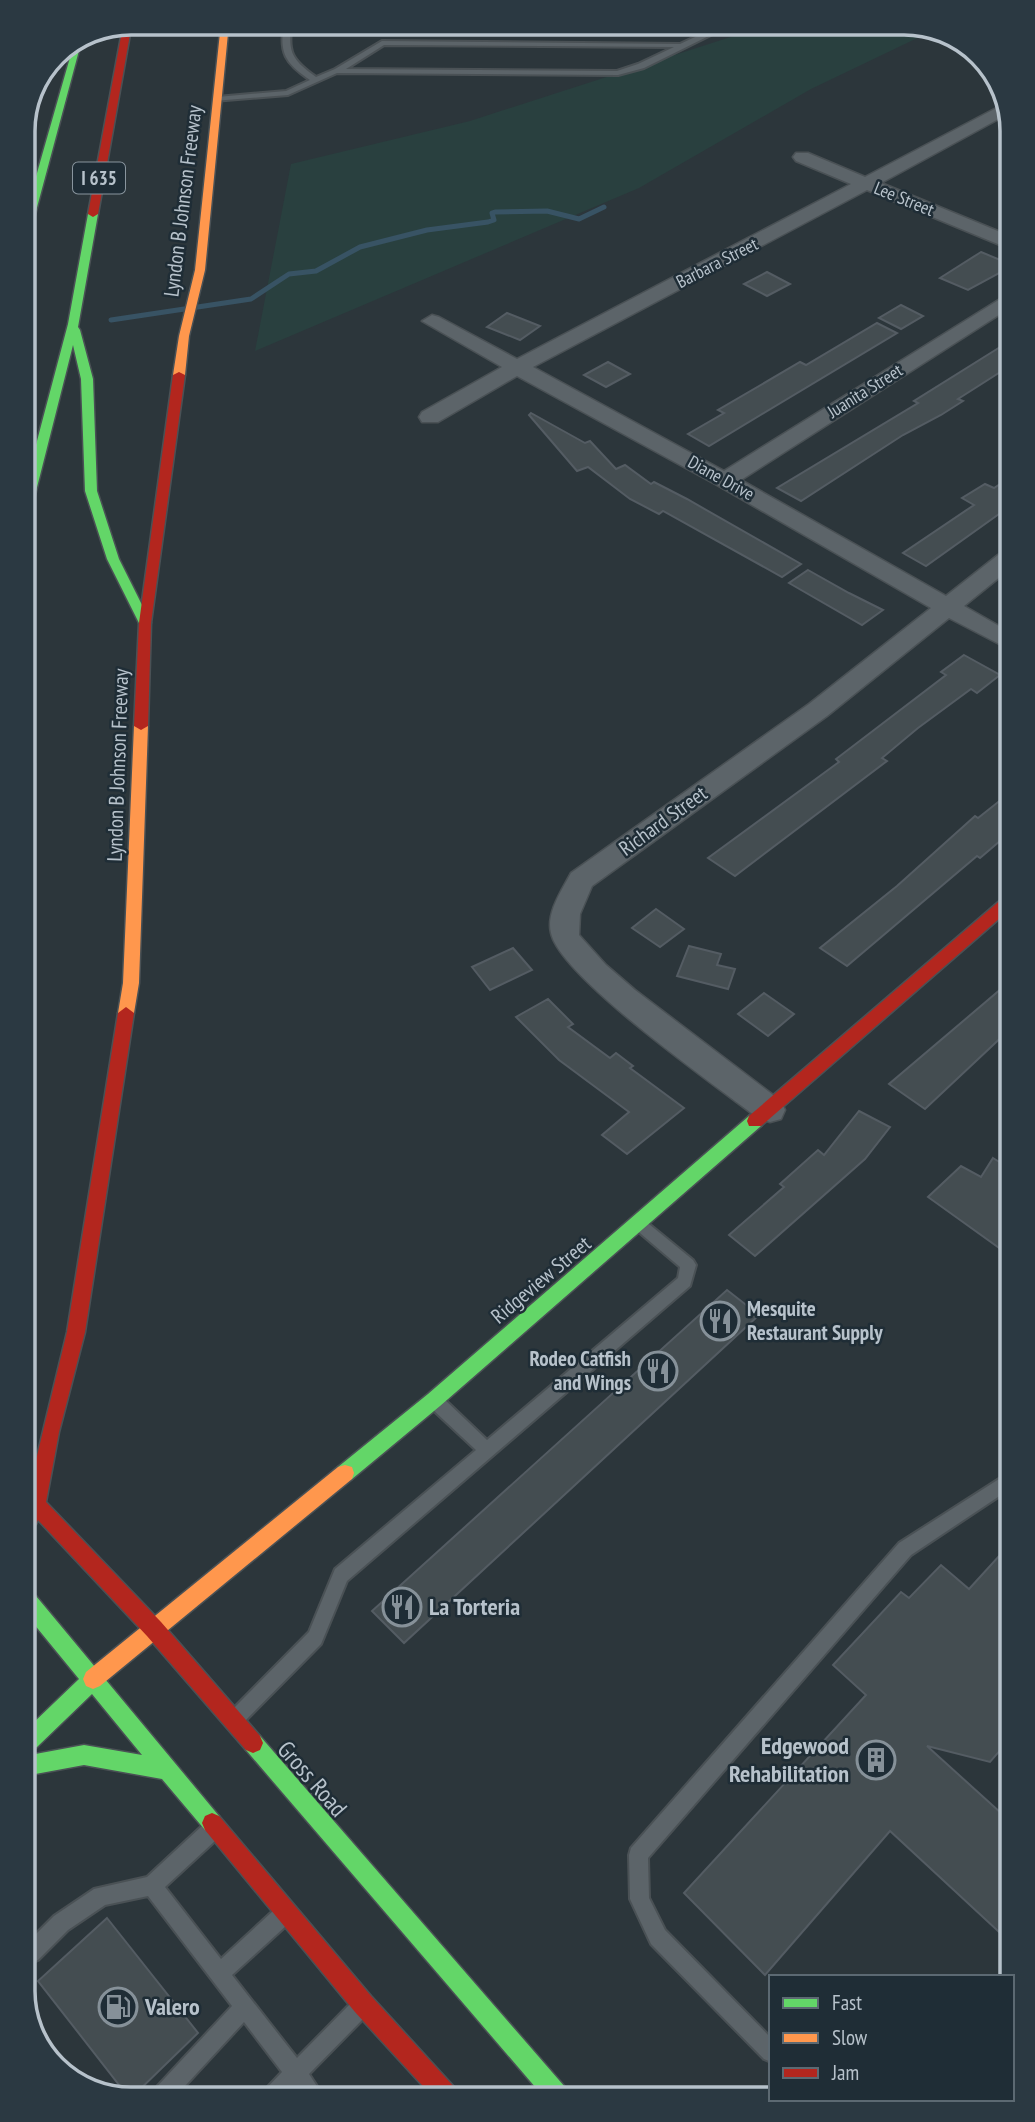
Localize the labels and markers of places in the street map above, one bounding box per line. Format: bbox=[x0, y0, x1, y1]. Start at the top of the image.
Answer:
place label: Mesquite Restaurant Supply bbox=[747, 1295, 883, 1346]
restaurant icon: Mesquite Restaurant Supply bbox=[699, 1300, 741, 1342]
place label: Rodeo Catfish and Wings bbox=[530, 1345, 631, 1396]
restaurant icon: Rodeo Catfish and Wings bbox=[637, 1350, 679, 1392]
restaurant icon: La Torteria bbox=[381, 1586, 423, 1628]
place label: La Torteria bbox=[429, 1591, 520, 1622]
place label: Edgewood Rehabilitation bbox=[729, 1730, 849, 1789]
building icon: Edgewood Rehabilitation bbox=[855, 1739, 897, 1781]
fuel station icon: Valero bbox=[97, 1986, 139, 2028]
place label: Valero bbox=[144, 1991, 200, 2022]

